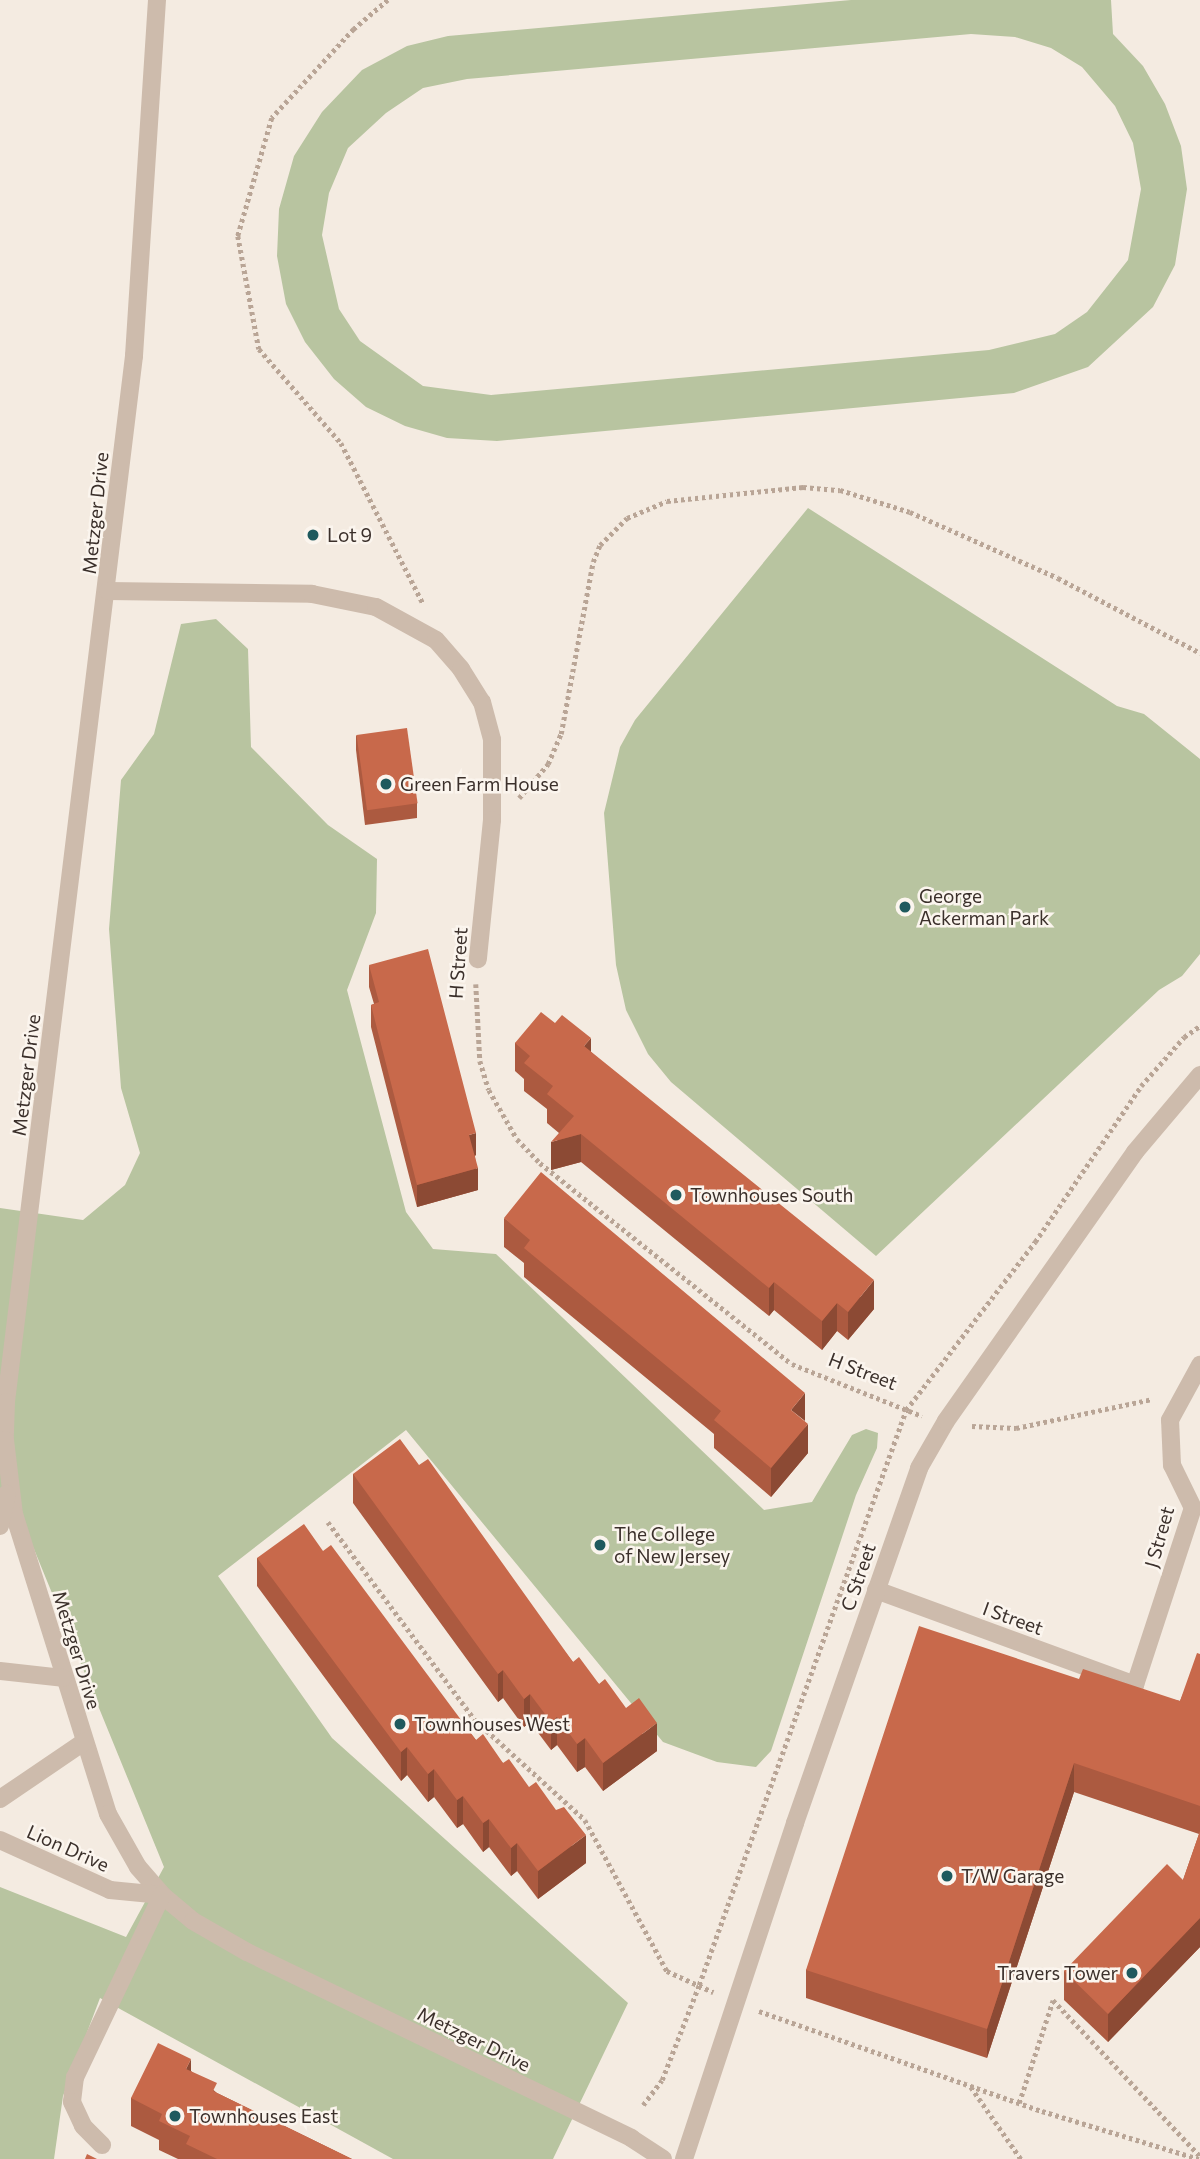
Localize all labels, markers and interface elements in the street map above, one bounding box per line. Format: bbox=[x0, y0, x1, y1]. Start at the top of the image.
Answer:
street label: Metzger Drive bbox=[77, 451, 113, 575]
place label: Lot 9 bbox=[327, 524, 372, 546]
marker: Lot 9 bbox=[305, 527, 321, 543]
place label: Green Farm House bbox=[400, 773, 559, 795]
marker: Green Farm House bbox=[378, 776, 394, 792]
place label: George Ackerman Park bbox=[919, 885, 1049, 929]
marker: George Ackerman Park bbox=[897, 899, 913, 915]
street label: H Street bbox=[444, 927, 472, 999]
street label: Metzger Drive bbox=[7, 1013, 45, 1137]
place label: Townhouses South bbox=[690, 1184, 853, 1206]
marker: Townhouses South bbox=[668, 1187, 684, 1203]
street label: H Street bbox=[826, 1348, 900, 1394]
street label: J Street bbox=[1139, 1504, 1179, 1570]
place label: The College of New Jersey bbox=[614, 1523, 730, 1567]
marker: The College of New Jersey bbox=[592, 1537, 608, 1553]
street label: C Street bbox=[836, 1540, 880, 1614]
street label: Metzger Drive bbox=[48, 1588, 106, 1712]
street label: I Street bbox=[980, 1597, 1046, 1639]
place label: Townhouses West bbox=[414, 1713, 570, 1735]
marker: Townhouses West bbox=[392, 1716, 408, 1732]
street label: Lion Drive bbox=[23, 1820, 113, 1876]
place label: T/W Garage bbox=[961, 1865, 1064, 1887]
marker: T/W Garage bbox=[939, 1868, 955, 1884]
place label: Travers Tower bbox=[997, 1962, 1118, 1984]
marker: Travers Tower bbox=[1124, 1965, 1140, 1981]
street label: Metzger Drive bbox=[414, 2002, 534, 2076]
place label: Townhouses East bbox=[189, 2105, 338, 2127]
marker: Townhouses East bbox=[167, 2108, 183, 2124]

